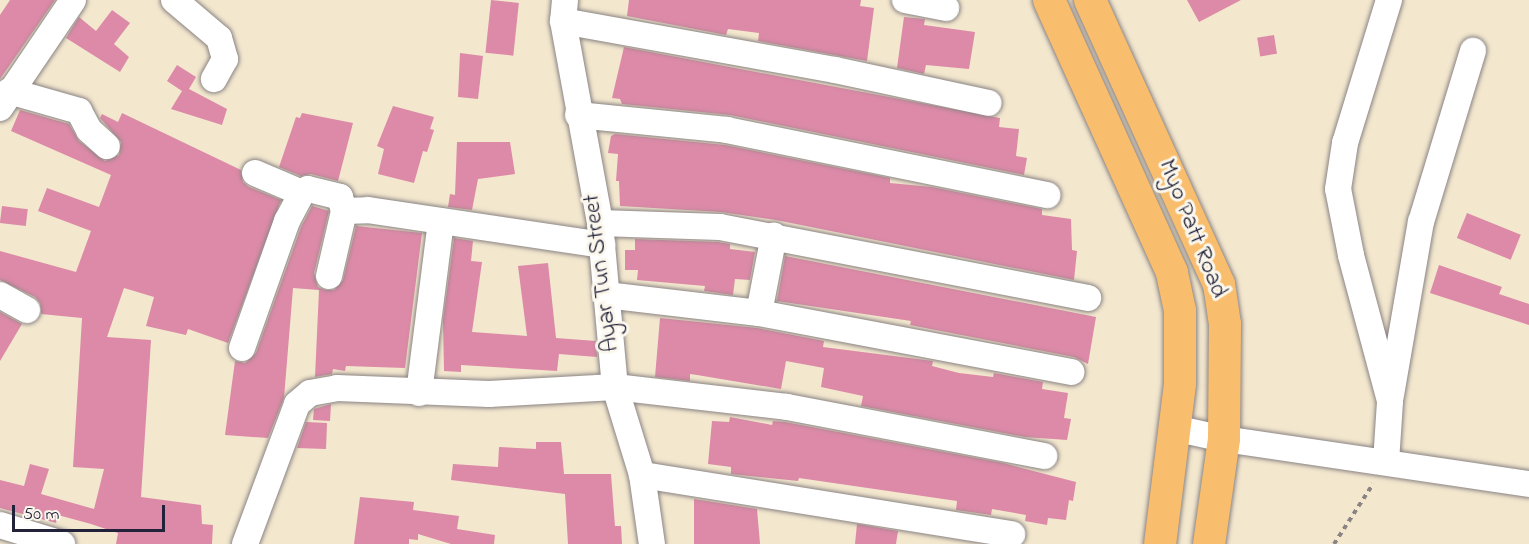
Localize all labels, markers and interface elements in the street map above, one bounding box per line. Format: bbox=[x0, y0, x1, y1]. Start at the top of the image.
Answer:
street label: Myo Patt Road bbox=[1151, 156, 1233, 302]
street label: Ayar Tun Street bbox=[578, 192, 626, 354]
scale bar bbox=[15, 493, 168, 531]
text: 50 m bbox=[23, 502, 60, 528]

